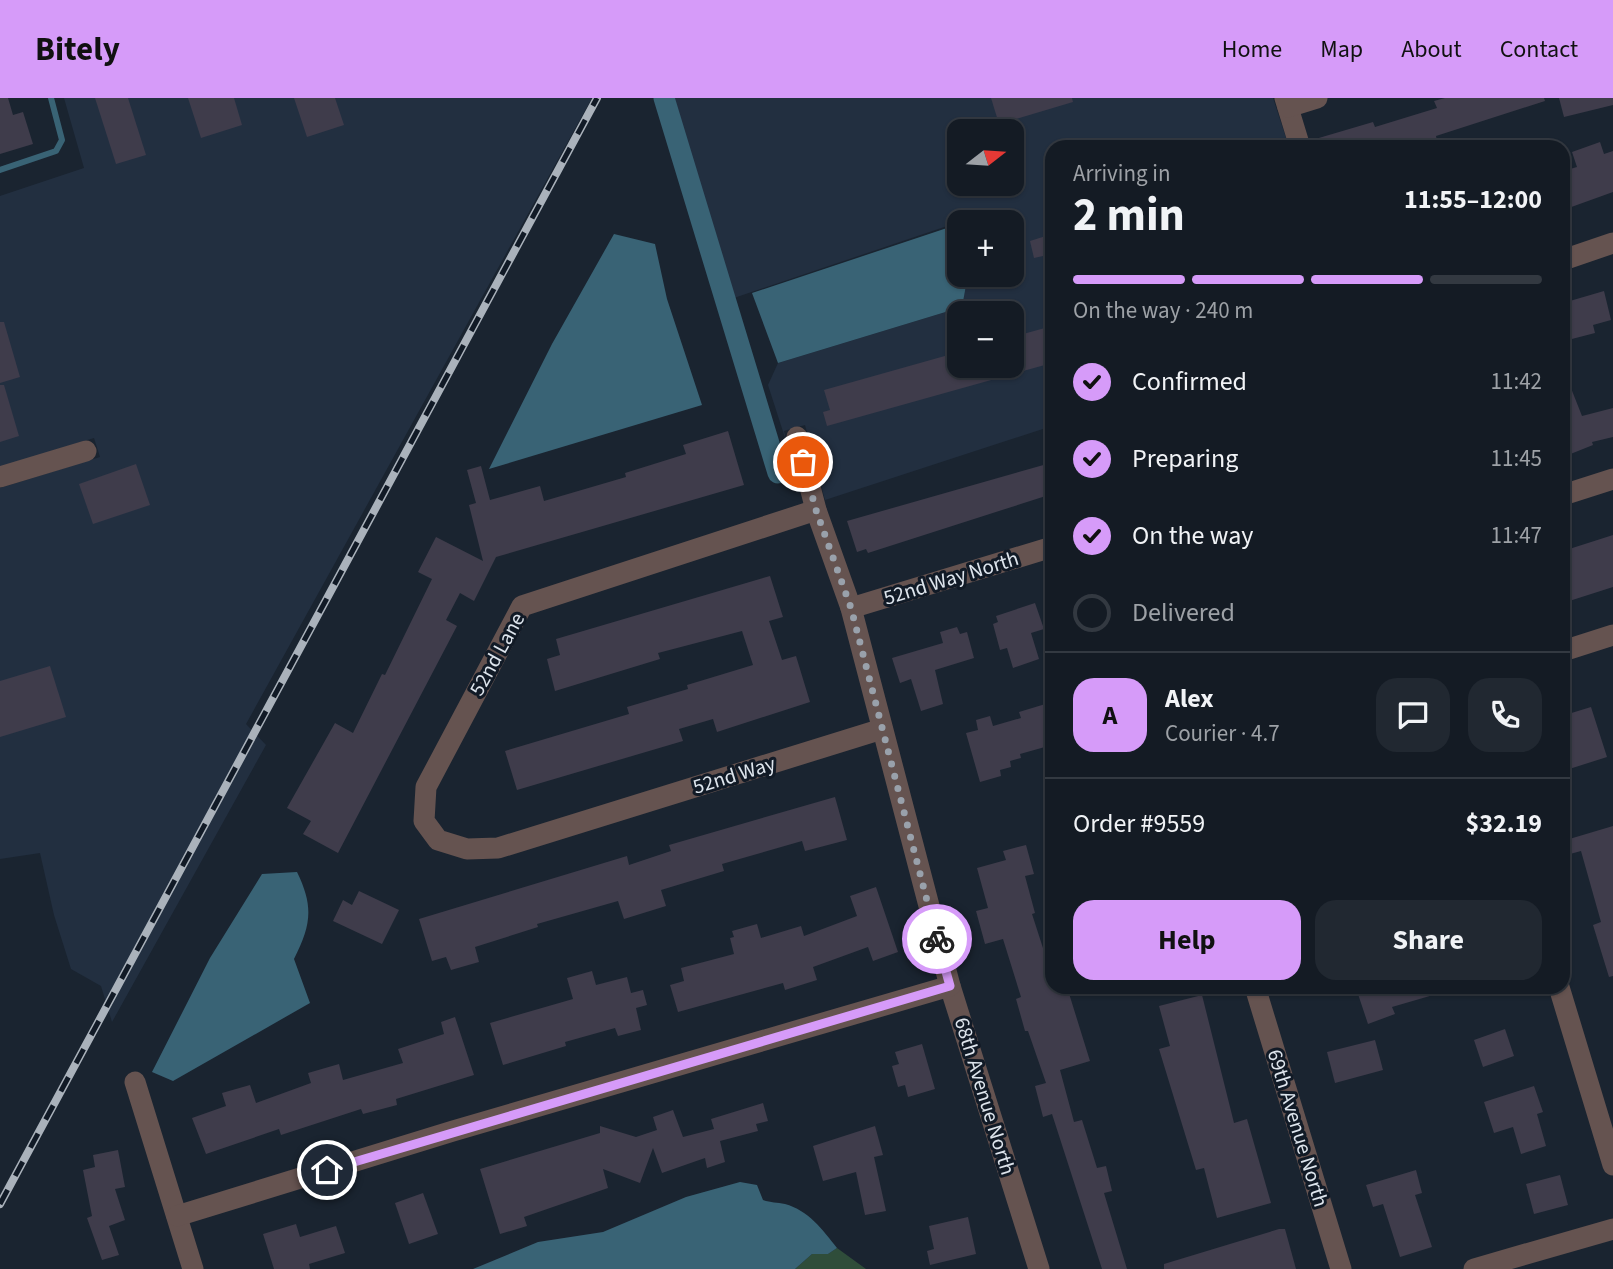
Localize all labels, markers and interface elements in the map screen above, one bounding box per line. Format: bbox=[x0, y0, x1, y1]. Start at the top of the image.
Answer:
text: Bitely bbox=[35, 26, 120, 73]
text: Home bbox=[1222, 32, 1282, 67]
text: Map bbox=[1320, 32, 1363, 67]
text: About bbox=[1401, 32, 1462, 67]
text: Contact bbox=[1500, 32, 1578, 67]
north arrow bbox=[947, 119, 1024, 196]
map controls bbox=[947, 119, 1024, 378]
text: Arriving in bbox=[1073, 157, 1171, 190]
text: 11:55–12:00 bbox=[1404, 181, 1542, 218]
text: 2 min bbox=[1073, 183, 1185, 248]
button: + bbox=[947, 210, 1024, 287]
text: On the way · 240 m bbox=[1073, 294, 1253, 327]
button: − bbox=[947, 301, 1024, 378]
icon: check bbox=[1073, 363, 1111, 401]
text: Confirmed bbox=[1132, 363, 1247, 400]
text: 11:42 bbox=[1491, 365, 1542, 398]
pin bbox=[773, 432, 833, 492]
icon: check bbox=[1073, 440, 1111, 478]
text: Preparing bbox=[1132, 440, 1238, 477]
text: 11:45 bbox=[1491, 442, 1542, 475]
icon: bag bbox=[784, 443, 822, 481]
icon: check bbox=[1073, 517, 1111, 555]
text: On the way bbox=[1132, 517, 1253, 554]
text: 11:47 bbox=[1491, 519, 1542, 552]
street label: 52nd Way North bbox=[880, 543, 1022, 613]
text: Delivered bbox=[1132, 594, 1235, 631]
street label: 52nd Lane bbox=[462, 607, 532, 701]
button: chat bbox=[1376, 678, 1450, 752]
button: phone bbox=[1468, 678, 1542, 752]
text: Alex bbox=[1165, 680, 1214, 717]
text: A bbox=[1103, 697, 1117, 734]
text: Courier · 4.7 bbox=[1165, 717, 1280, 750]
street label: 52nd Way bbox=[689, 748, 779, 802]
text: Order #9559 bbox=[1073, 805, 1205, 842]
text: $32.19 bbox=[1466, 805, 1542, 842]
button: Help bbox=[1073, 900, 1301, 980]
button: Share bbox=[1315, 900, 1542, 980]
courier bbox=[902, 904, 972, 974]
icon: bike bbox=[918, 920, 956, 958]
street label: 68th Avenue North bbox=[947, 1014, 1023, 1178]
street label: 69th Avenue North bbox=[1260, 1046, 1336, 1210]
pin bbox=[297, 1140, 357, 1200]
icon: home bbox=[308, 1151, 346, 1189]

